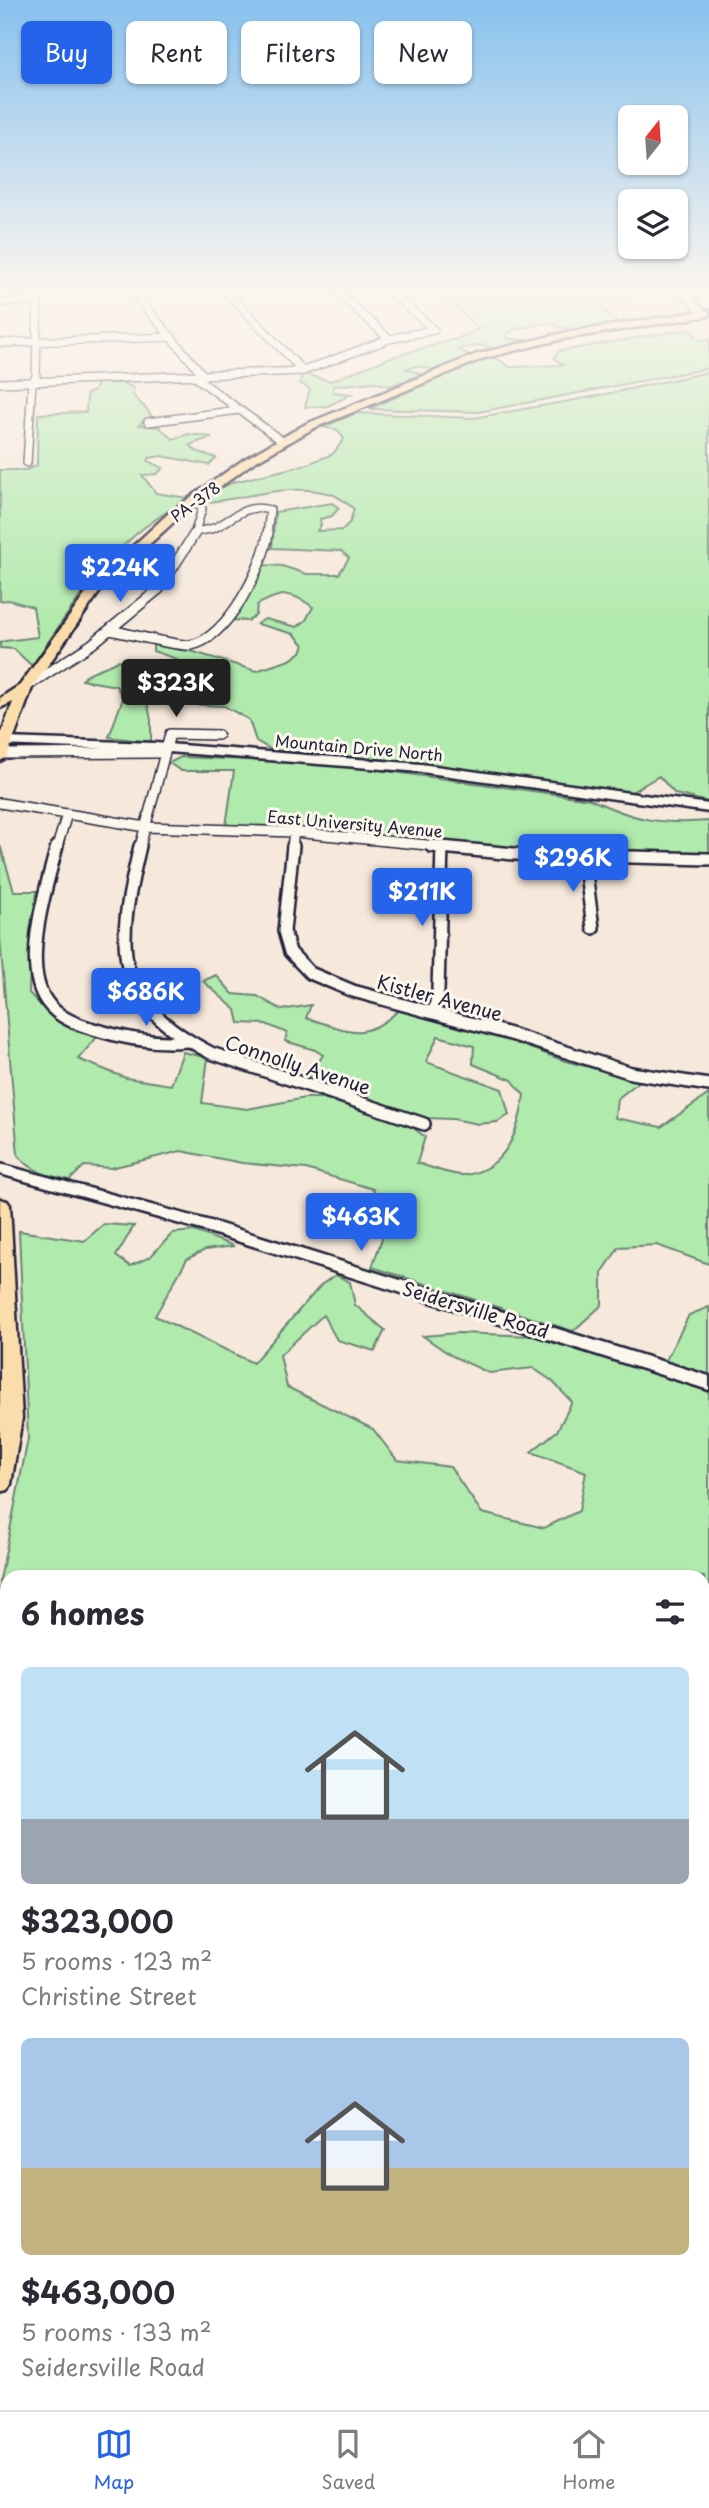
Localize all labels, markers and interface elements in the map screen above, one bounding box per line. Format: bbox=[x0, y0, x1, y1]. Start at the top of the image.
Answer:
chip: Buy bbox=[21, 21, 112, 84]
chip: Rent bbox=[126, 21, 227, 84]
chip: Filters bbox=[241, 21, 360, 84]
chip: New bbox=[374, 21, 472, 84]
north arrow bbox=[618, 105, 688, 175]
map controls bbox=[618, 105, 688, 259]
button: layers bbox=[618, 189, 688, 259]
street label: PA-378 bbox=[165, 475, 225, 527]
pin: $224K bbox=[71, 544, 169, 604]
text: $224K bbox=[81, 549, 159, 584]
pin: $323K bbox=[127, 660, 225, 719]
text: $323K bbox=[137, 664, 215, 699]
street label: Mountain Drive North bbox=[274, 728, 444, 766]
street label: East University Avenue bbox=[266, 803, 444, 843]
pin: $296K bbox=[524, 834, 622, 894]
text: $296K bbox=[534, 839, 612, 874]
pin: $211K bbox=[373, 869, 471, 928]
text: $211K bbox=[388, 873, 456, 908]
street label: Kistler Avenue bbox=[374, 967, 506, 1027]
pin: $686K bbox=[97, 968, 195, 1028]
text: $686K bbox=[107, 973, 185, 1008]
street label: Connolly Avenue bbox=[222, 1027, 374, 1101]
pin: $463K bbox=[312, 1194, 410, 1253]
text: $463K bbox=[322, 1198, 400, 1233]
street label: Seidersville Road bbox=[399, 1273, 553, 1345]
text: 6 homes bbox=[21, 1590, 144, 1635]
icon: filters bbox=[651, 1593, 689, 1631]
icon: home bbox=[292, 1712, 418, 1838]
text: $323,000 bbox=[21, 1898, 174, 1943]
text: 5 rooms · 123 m² bbox=[21, 1943, 212, 1978]
text: Christine Street bbox=[21, 1978, 196, 2013]
icon: home bbox=[292, 2083, 418, 2209]
text: $463,000 bbox=[21, 2269, 175, 2314]
text: 5 rooms · 133 m² bbox=[21, 2314, 212, 2349]
text: Seidersville Road bbox=[21, 2349, 205, 2384]
tab: Map bbox=[94, 2425, 134, 2495]
tab: Saved bbox=[321, 2425, 375, 2495]
tab: Home bbox=[563, 2425, 615, 2495]

